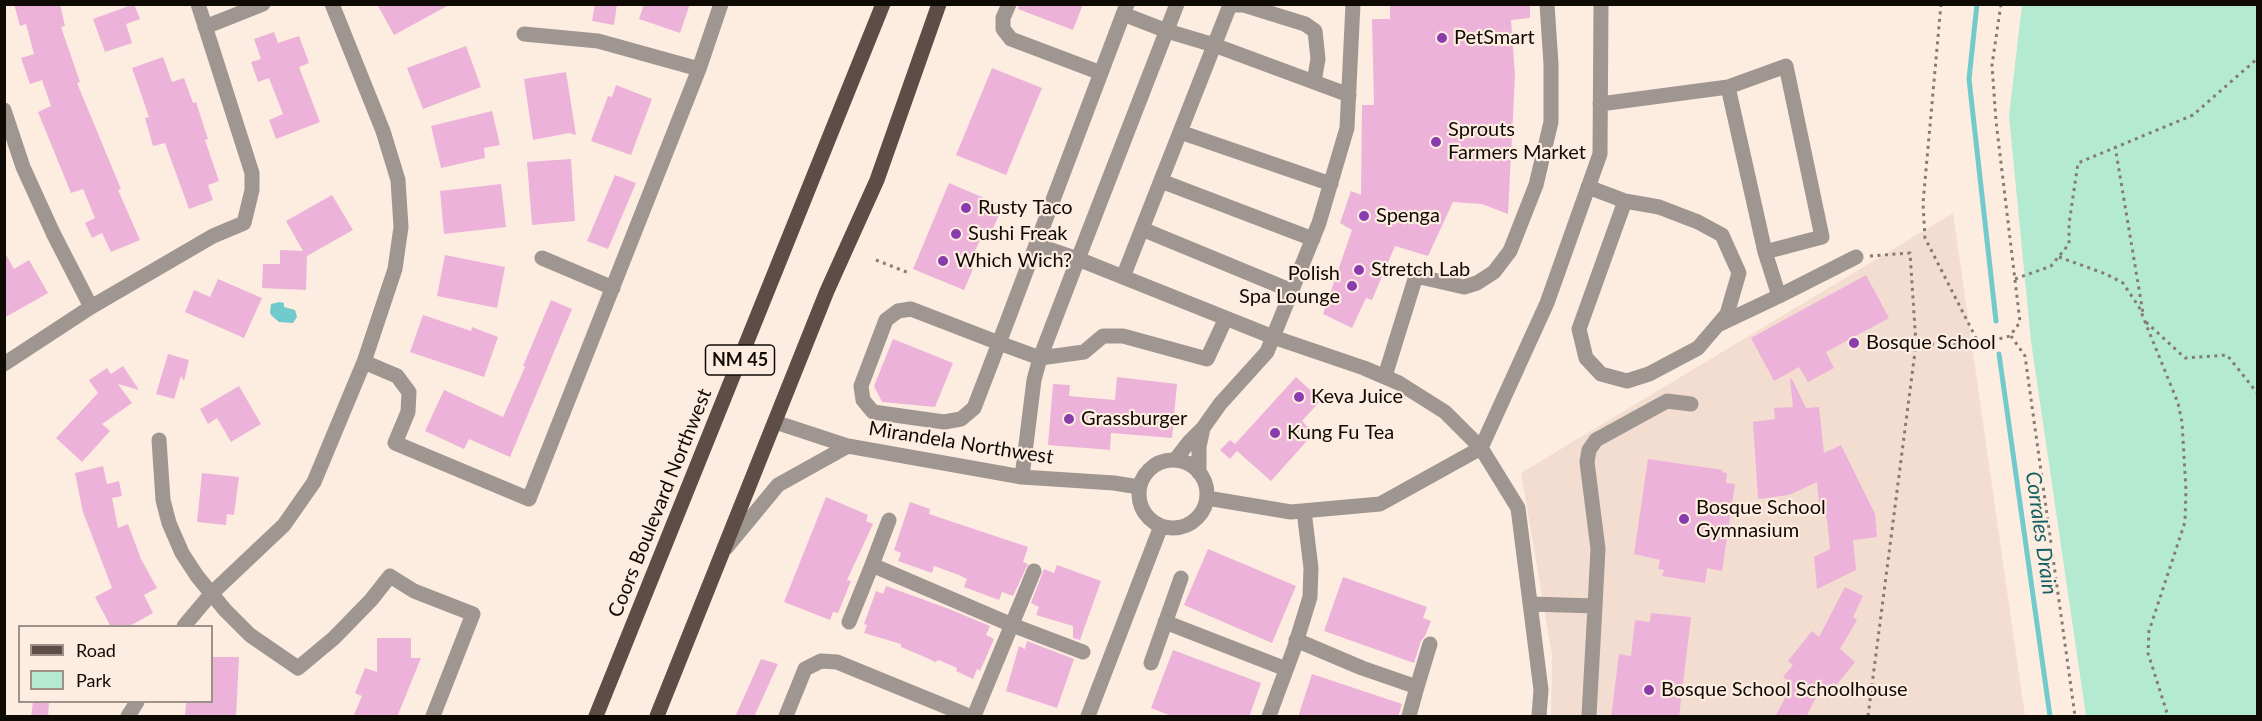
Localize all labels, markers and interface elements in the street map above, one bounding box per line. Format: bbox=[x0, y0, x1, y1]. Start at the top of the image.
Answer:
place label: PetSmart bbox=[1454, 26, 1535, 50]
marker: PetSmart bbox=[1435, 31, 1449, 45]
place label: Sprouts Farmers Market bbox=[1448, 118, 1586, 165]
marker: Sprouts Farmers Market bbox=[1429, 135, 1443, 149]
place label: Rusty Taco bbox=[978, 196, 1073, 220]
marker: Rusty Taco bbox=[959, 201, 973, 215]
place label: Spenga bbox=[1376, 204, 1440, 228]
marker: Spenga bbox=[1357, 209, 1371, 223]
place label: Sushi Freak bbox=[968, 222, 1068, 246]
marker: Sushi Freak bbox=[949, 227, 963, 241]
place label: Which Wich? bbox=[955, 249, 1072, 273]
marker: Which Wich? bbox=[936, 254, 950, 268]
place label: Stretch Lab bbox=[1371, 258, 1470, 282]
place label: Polish Spa Lounge bbox=[1239, 262, 1340, 309]
marker: Stretch Lab bbox=[1352, 263, 1366, 277]
marker: Polish Spa Lounge bbox=[1345, 279, 1359, 293]
place label: Bosque School bbox=[1866, 331, 1996, 355]
marker: Bosque School bbox=[1847, 336, 1861, 350]
road number: NM 45 bbox=[706, 345, 774, 375]
street label: Coors Boulevard Northwest bbox=[603, 385, 717, 621]
place label: Keva Juice bbox=[1311, 385, 1403, 409]
marker: Keva Juice bbox=[1292, 390, 1306, 404]
place label: Grassburger bbox=[1081, 407, 1187, 431]
marker: Grassburger bbox=[1062, 412, 1076, 426]
street label: Mirandela Northwest bbox=[867, 417, 1055, 469]
place label: Kung Fu Tea bbox=[1287, 421, 1394, 445]
marker: Kung Fu Tea bbox=[1268, 426, 1282, 440]
water label: Corrales Drain bbox=[2020, 470, 2062, 596]
place label: Bosque School Gymnasium bbox=[1696, 496, 1826, 543]
marker: Bosque School Gymnasium bbox=[1677, 512, 1691, 526]
legend bbox=[18, 625, 213, 703]
text: Road bbox=[76, 639, 116, 661]
text: Park bbox=[76, 669, 111, 691]
place label: Bosque School Schoolhouse bbox=[1661, 678, 1908, 702]
marker: Bosque School Schoolhouse bbox=[1642, 683, 1656, 697]

